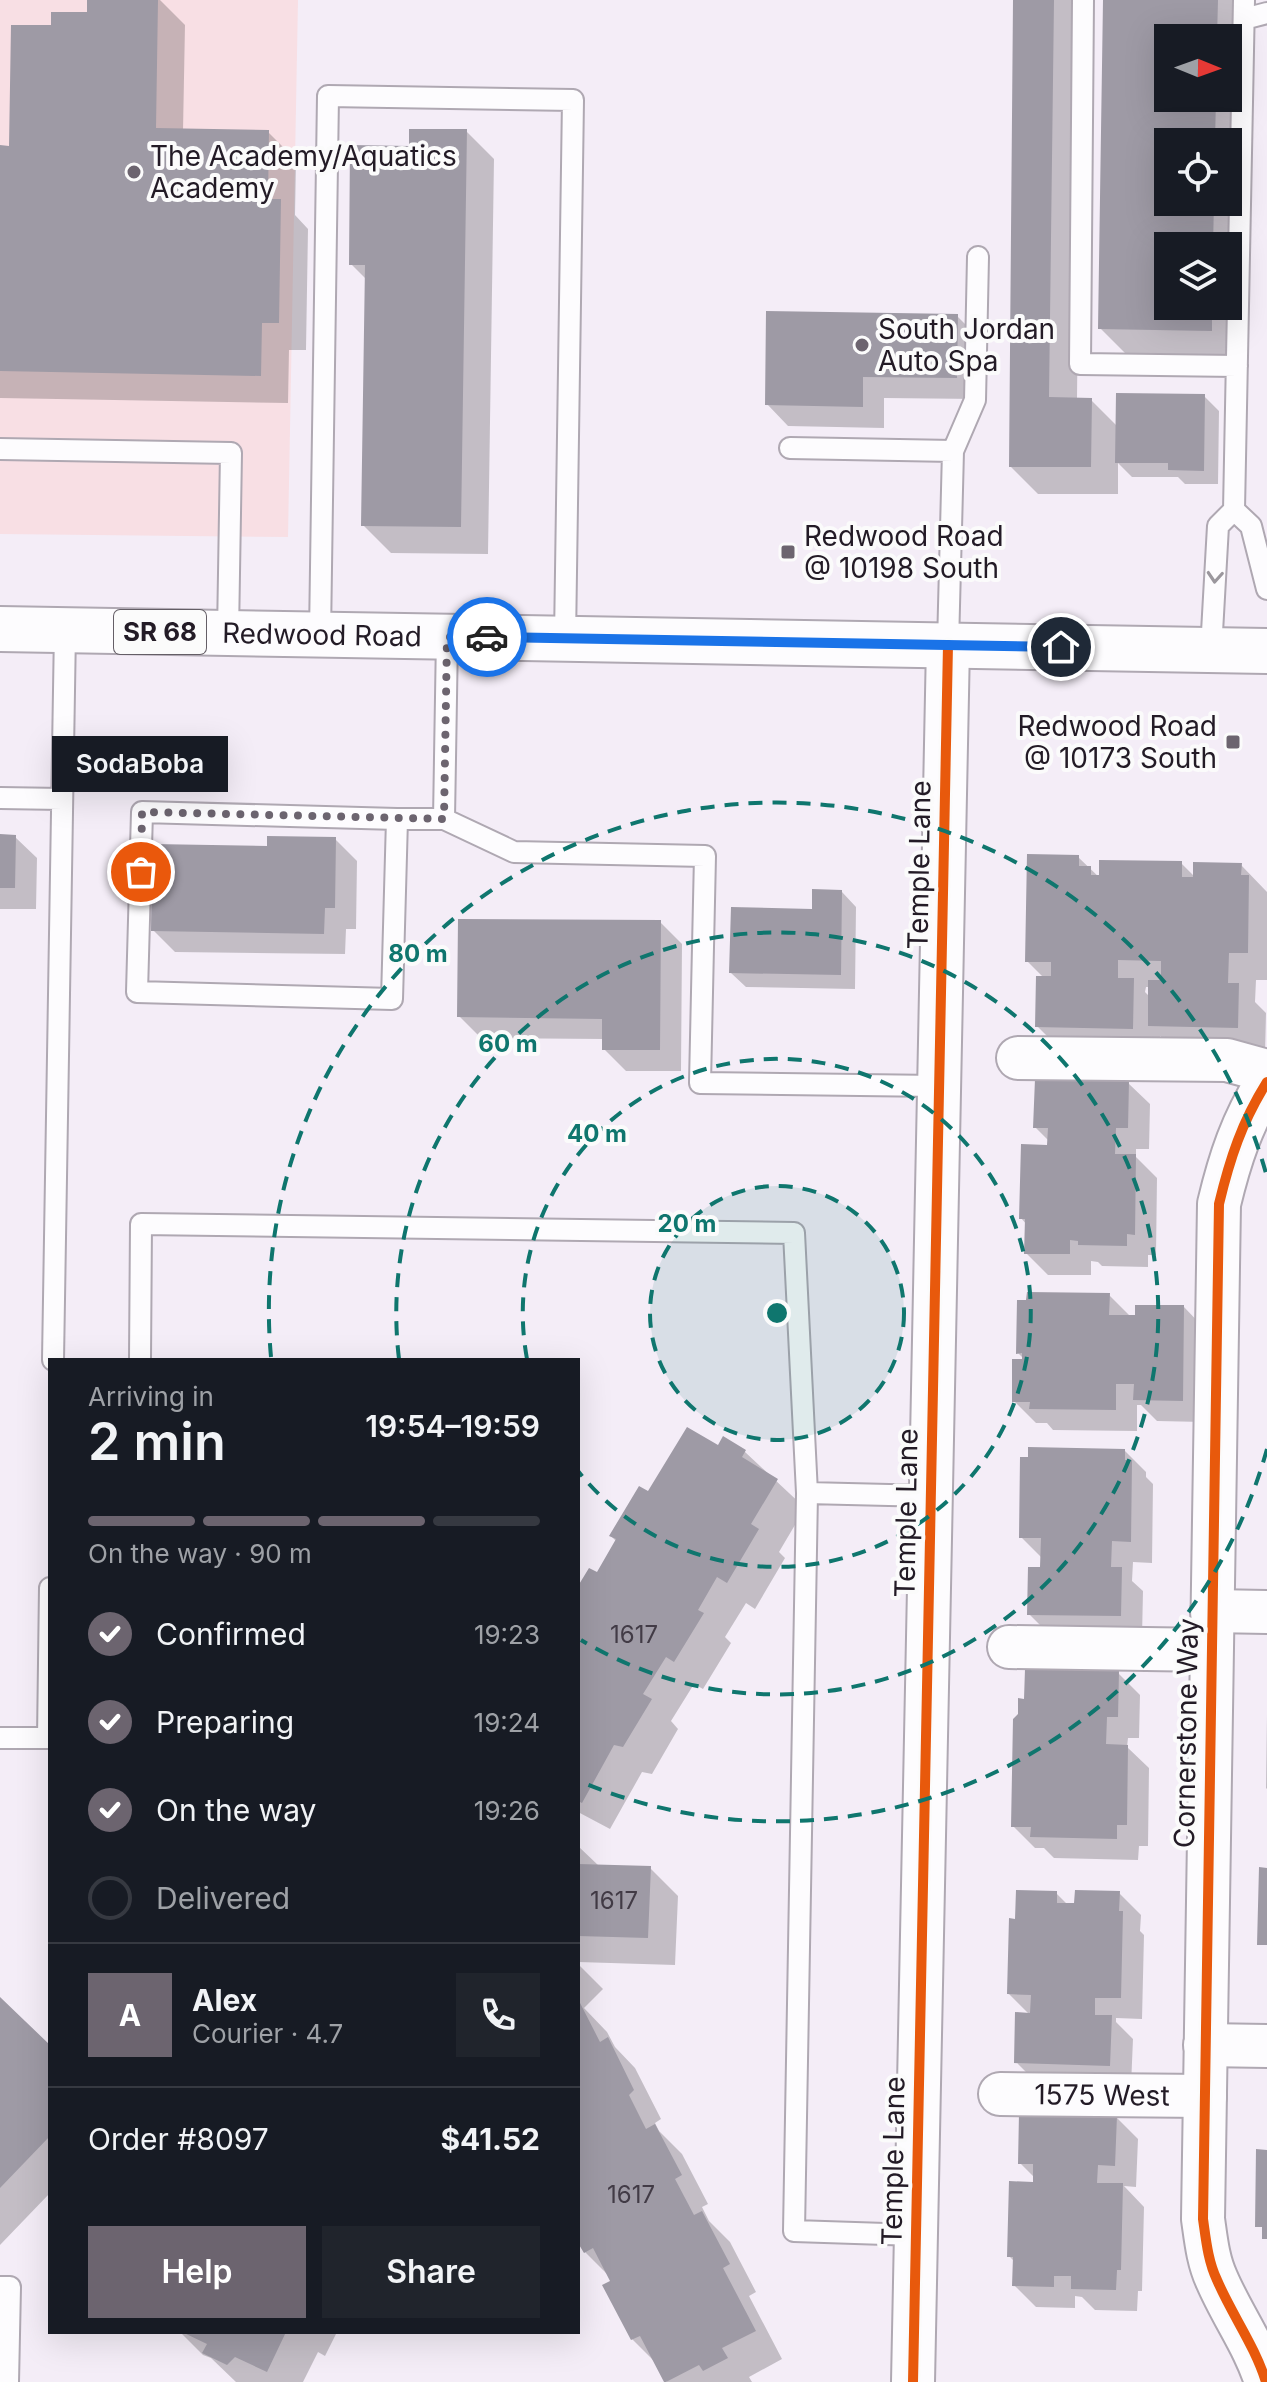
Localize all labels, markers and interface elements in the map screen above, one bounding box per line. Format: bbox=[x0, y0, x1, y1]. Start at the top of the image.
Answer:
north arrow bbox=[1154, 24, 1242, 112]
map controls bbox=[1154, 24, 1242, 320]
button: locate bbox=[1154, 128, 1242, 216]
place label: The Academy/Aquatics Academy bbox=[150, 139, 457, 205]
marker: The Academy/Aquatics Academy bbox=[125, 163, 143, 181]
button: layers bbox=[1154, 232, 1242, 320]
place label: South Jordan Auto Spa bbox=[878, 312, 1055, 378]
marker: South Jordan Auto Spa bbox=[853, 336, 871, 354]
place label: Redwood Road @ 10198 South bbox=[804, 519, 1004, 585]
marker: Redwood Road @ 10198 South bbox=[779, 543, 797, 561]
one-way arrow bbox=[1207, 571, 1224, 584]
courier bbox=[447, 597, 527, 677]
road number: SR 68 bbox=[114, 610, 206, 654]
pin bbox=[1027, 613, 1095, 681]
icon: car bbox=[465, 615, 509, 659]
street label: Redwood Road bbox=[222, 616, 422, 653]
icon: home bbox=[1039, 625, 1083, 669]
place label: Redwood Road @ 10173 South bbox=[1017, 709, 1217, 775]
marker: Redwood Road @ 10173 South bbox=[1224, 733, 1242, 751]
callout: SodaBoba bbox=[53, 736, 229, 792]
text: SodaBoba bbox=[76, 748, 204, 779]
street label: Temple Lane bbox=[901, 780, 937, 950]
pin bbox=[107, 838, 175, 906]
icon: bag bbox=[119, 850, 163, 894]
text: 80 m bbox=[388, 939, 448, 968]
text: 60 m bbox=[478, 1029, 538, 1058]
text: 40 m bbox=[567, 1119, 627, 1148]
text: 20 m bbox=[658, 1209, 716, 1238]
centre of rings bbox=[763, 1299, 791, 1327]
text: Arriving in bbox=[88, 1381, 214, 1412]
text: 19:54–19:59 bbox=[365, 1408, 540, 1444]
text: 2 min bbox=[88, 1410, 226, 1473]
street label: Temple Lane bbox=[888, 1428, 924, 1598]
text: On the way · 90 m bbox=[88, 1538, 312, 1569]
icon: check bbox=[88, 1612, 132, 1656]
text: Confirmed bbox=[156, 1616, 306, 1652]
street label: Cornerstone Way bbox=[1167, 1618, 1205, 1848]
text: 19:23 bbox=[474, 1619, 540, 1650]
house number: 1617 bbox=[610, 1620, 658, 1649]
icon: check bbox=[88, 1700, 132, 1744]
text: Preparing bbox=[156, 1704, 294, 1740]
text: 19:24 bbox=[474, 1707, 540, 1738]
icon: check bbox=[88, 1788, 132, 1832]
text: On the way bbox=[156, 1792, 316, 1828]
text: 19:26 bbox=[474, 1795, 540, 1826]
text: Delivered bbox=[156, 1880, 290, 1916]
house number: 1617 bbox=[590, 1886, 638, 1915]
button: phone bbox=[456, 1973, 540, 2057]
text: Alex bbox=[192, 1982, 257, 2018]
text: A bbox=[119, 1997, 141, 2033]
text: Courier · 4.7 bbox=[192, 2018, 343, 2049]
street label: Temple Lane bbox=[875, 2076, 911, 2246]
street label: 1575 West bbox=[1034, 2077, 1170, 2113]
text: Order #8097 bbox=[88, 2121, 269, 2157]
text: $41.52 bbox=[440, 2121, 540, 2157]
house number: 1617 bbox=[607, 2180, 655, 2209]
button: Help bbox=[88, 2226, 306, 2318]
button: Share bbox=[322, 2226, 540, 2318]

